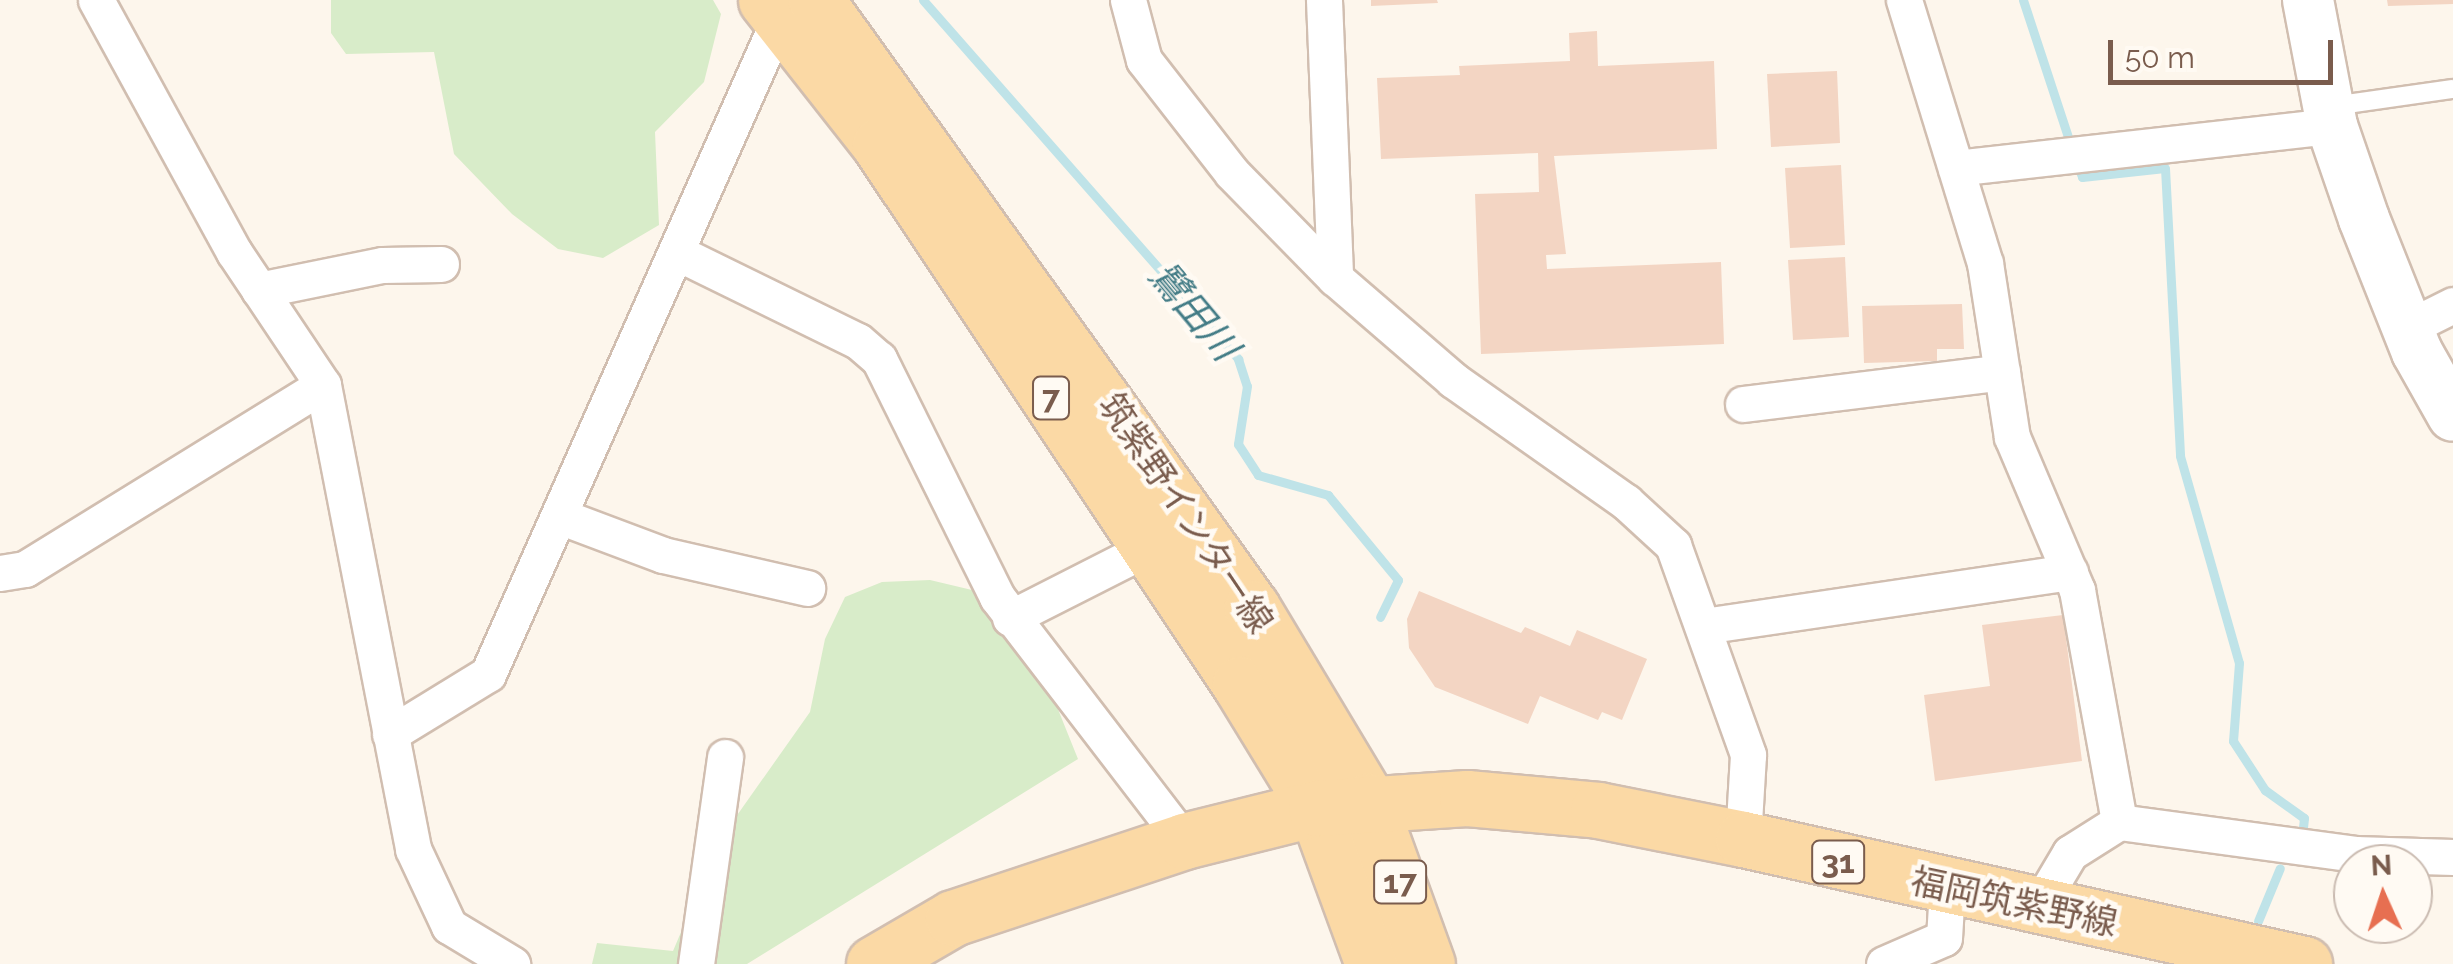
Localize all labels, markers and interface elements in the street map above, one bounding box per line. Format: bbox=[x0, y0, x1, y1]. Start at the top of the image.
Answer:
scale bar bbox=[2113, 20, 2338, 82]
text: 50 m bbox=[2125, 40, 2195, 75]
water label: 鷺田川 bbox=[1140, 253, 1248, 369]
road number: 7 bbox=[1031, 371, 1071, 425]
street label: 筑紫野インター線 bbox=[1090, 385, 1282, 641]
road number: 31 bbox=[1810, 835, 1866, 889]
north arrow bbox=[2333, 844, 2433, 944]
text: N bbox=[2370, 849, 2393, 883]
road number: 17 bbox=[1372, 855, 1428, 909]
street label: 福岡筑紫野線 bbox=[1907, 860, 2121, 944]

